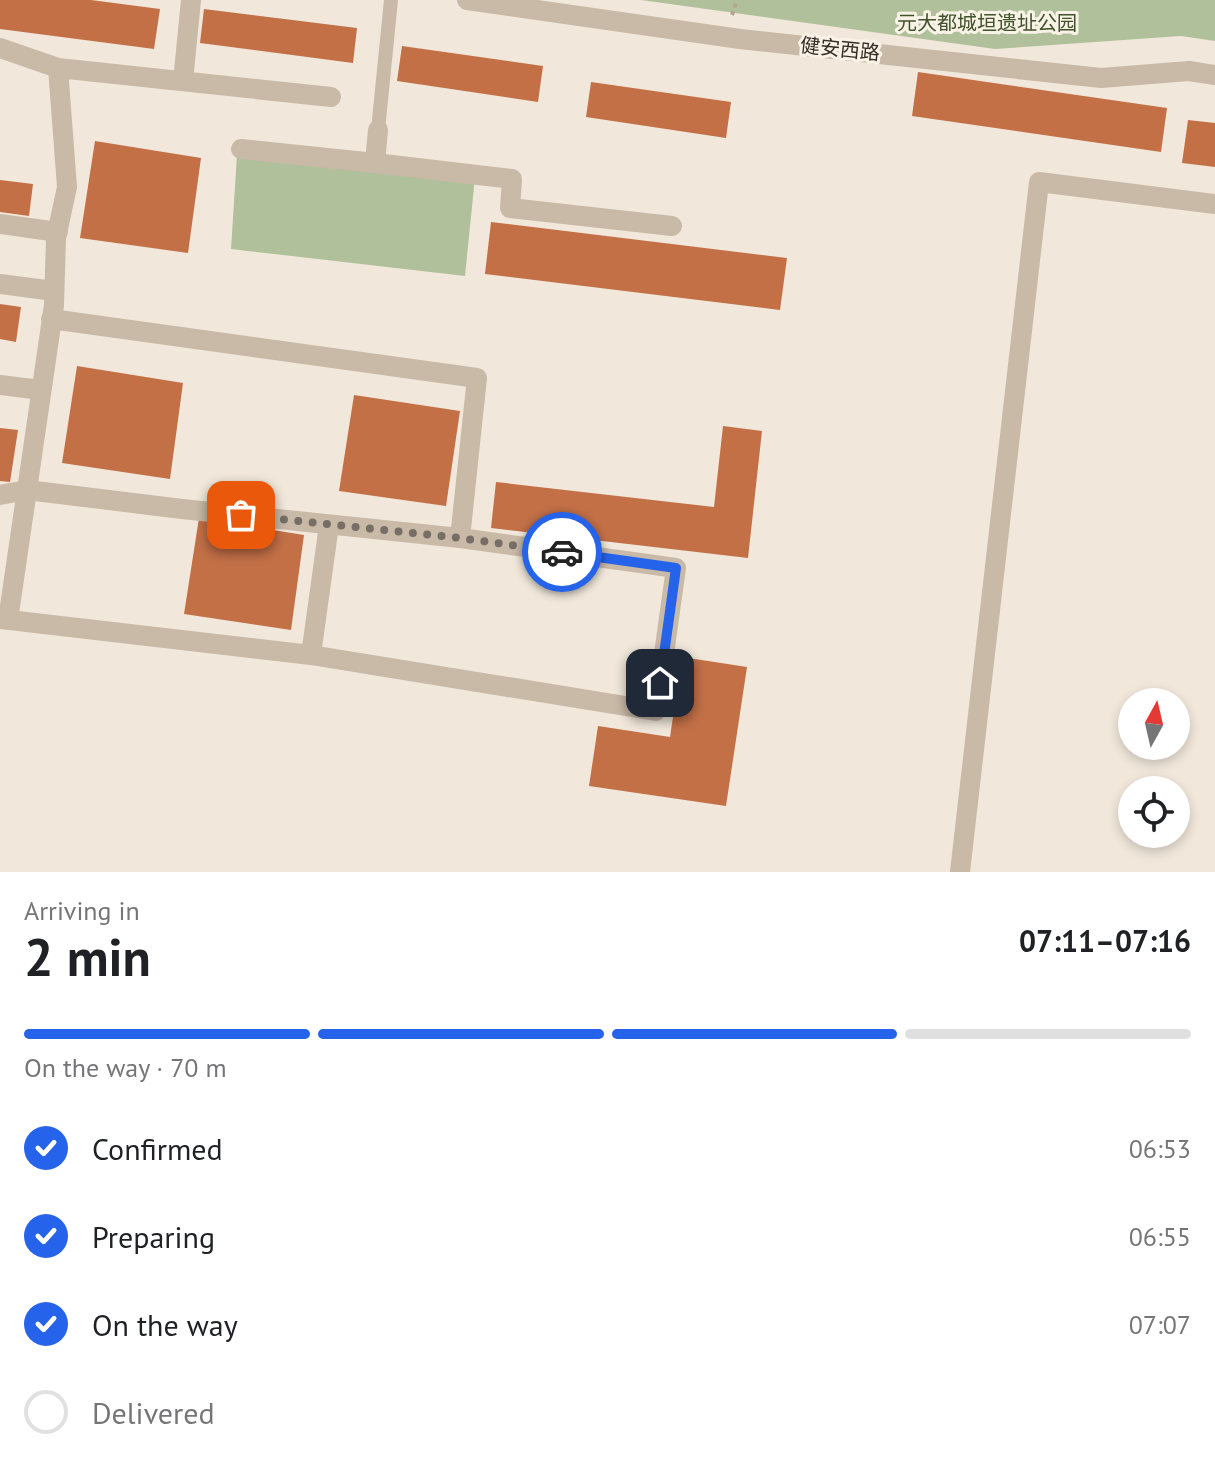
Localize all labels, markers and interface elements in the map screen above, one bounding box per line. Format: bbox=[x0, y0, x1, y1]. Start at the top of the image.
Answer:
park label: 元大都城垣遗址公园 bbox=[897, 10, 1077, 36]
street label: 健安西路 bbox=[799, 32, 881, 66]
pin bbox=[207, 481, 275, 549]
icon: bag bbox=[219, 493, 263, 537]
courier bbox=[522, 512, 602, 592]
icon: car bbox=[540, 530, 584, 574]
pin bbox=[626, 649, 694, 717]
icon: home bbox=[638, 661, 682, 705]
north arrow bbox=[1118, 688, 1190, 760]
map controls bbox=[1118, 688, 1190, 848]
button: locate bbox=[1118, 776, 1190, 848]
text: Arriving in bbox=[24, 894, 140, 927]
text: 07:11–07:16 bbox=[1019, 921, 1191, 960]
text: 2 min bbox=[24, 923, 151, 990]
text: On the way · 70 m bbox=[24, 1051, 227, 1084]
icon: check bbox=[24, 1126, 68, 1170]
text: Confirmed bbox=[92, 1129, 223, 1168]
text: 06:53 bbox=[1129, 1132, 1191, 1165]
icon: check bbox=[24, 1214, 68, 1258]
text: Preparing bbox=[92, 1217, 215, 1256]
text: 06:55 bbox=[1129, 1220, 1191, 1253]
icon: check bbox=[24, 1302, 68, 1346]
text: On the way bbox=[92, 1305, 238, 1344]
text: 07:07 bbox=[1129, 1308, 1191, 1341]
text: Delivered bbox=[92, 1393, 215, 1432]

